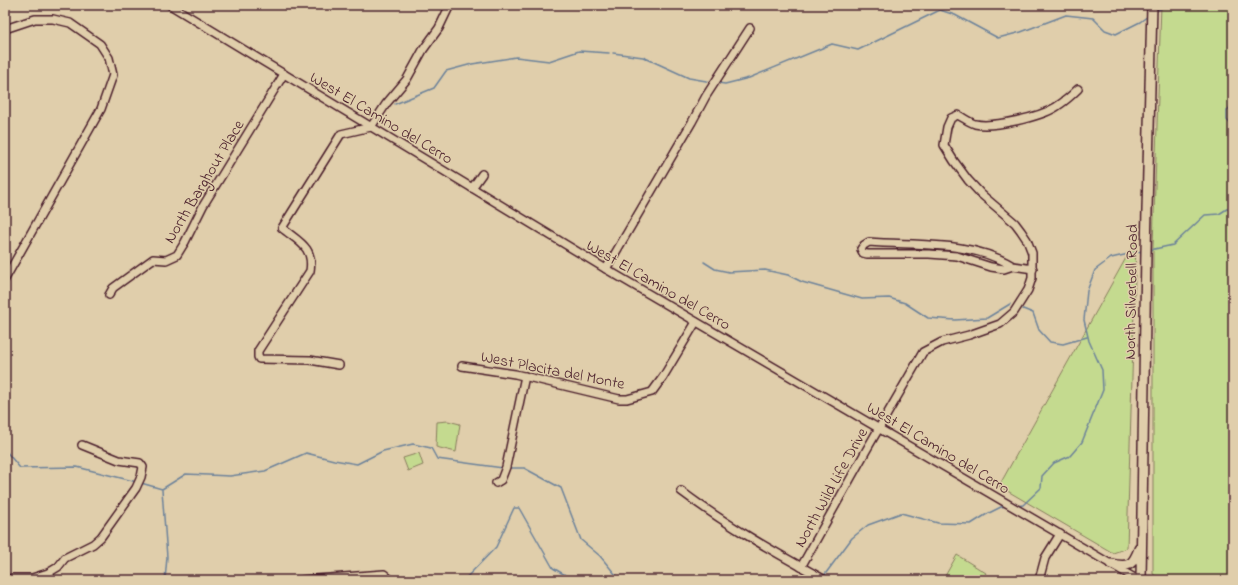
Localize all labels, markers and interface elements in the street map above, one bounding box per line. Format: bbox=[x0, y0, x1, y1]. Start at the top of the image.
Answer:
street label: West El Camino del Cerro bbox=[305, 66, 457, 171]
street label: North Barghout Place bbox=[158, 115, 252, 248]
street label: North Silverbell Road bbox=[1119, 224, 1145, 360]
street label: West El Camino del Cerro bbox=[581, 234, 735, 337]
street label: West Placita del Monte bbox=[479, 345, 627, 397]
street label: West El Camino del Cerro bbox=[862, 396, 1014, 501]
street label: North Wild Life Drive bbox=[789, 423, 875, 552]

